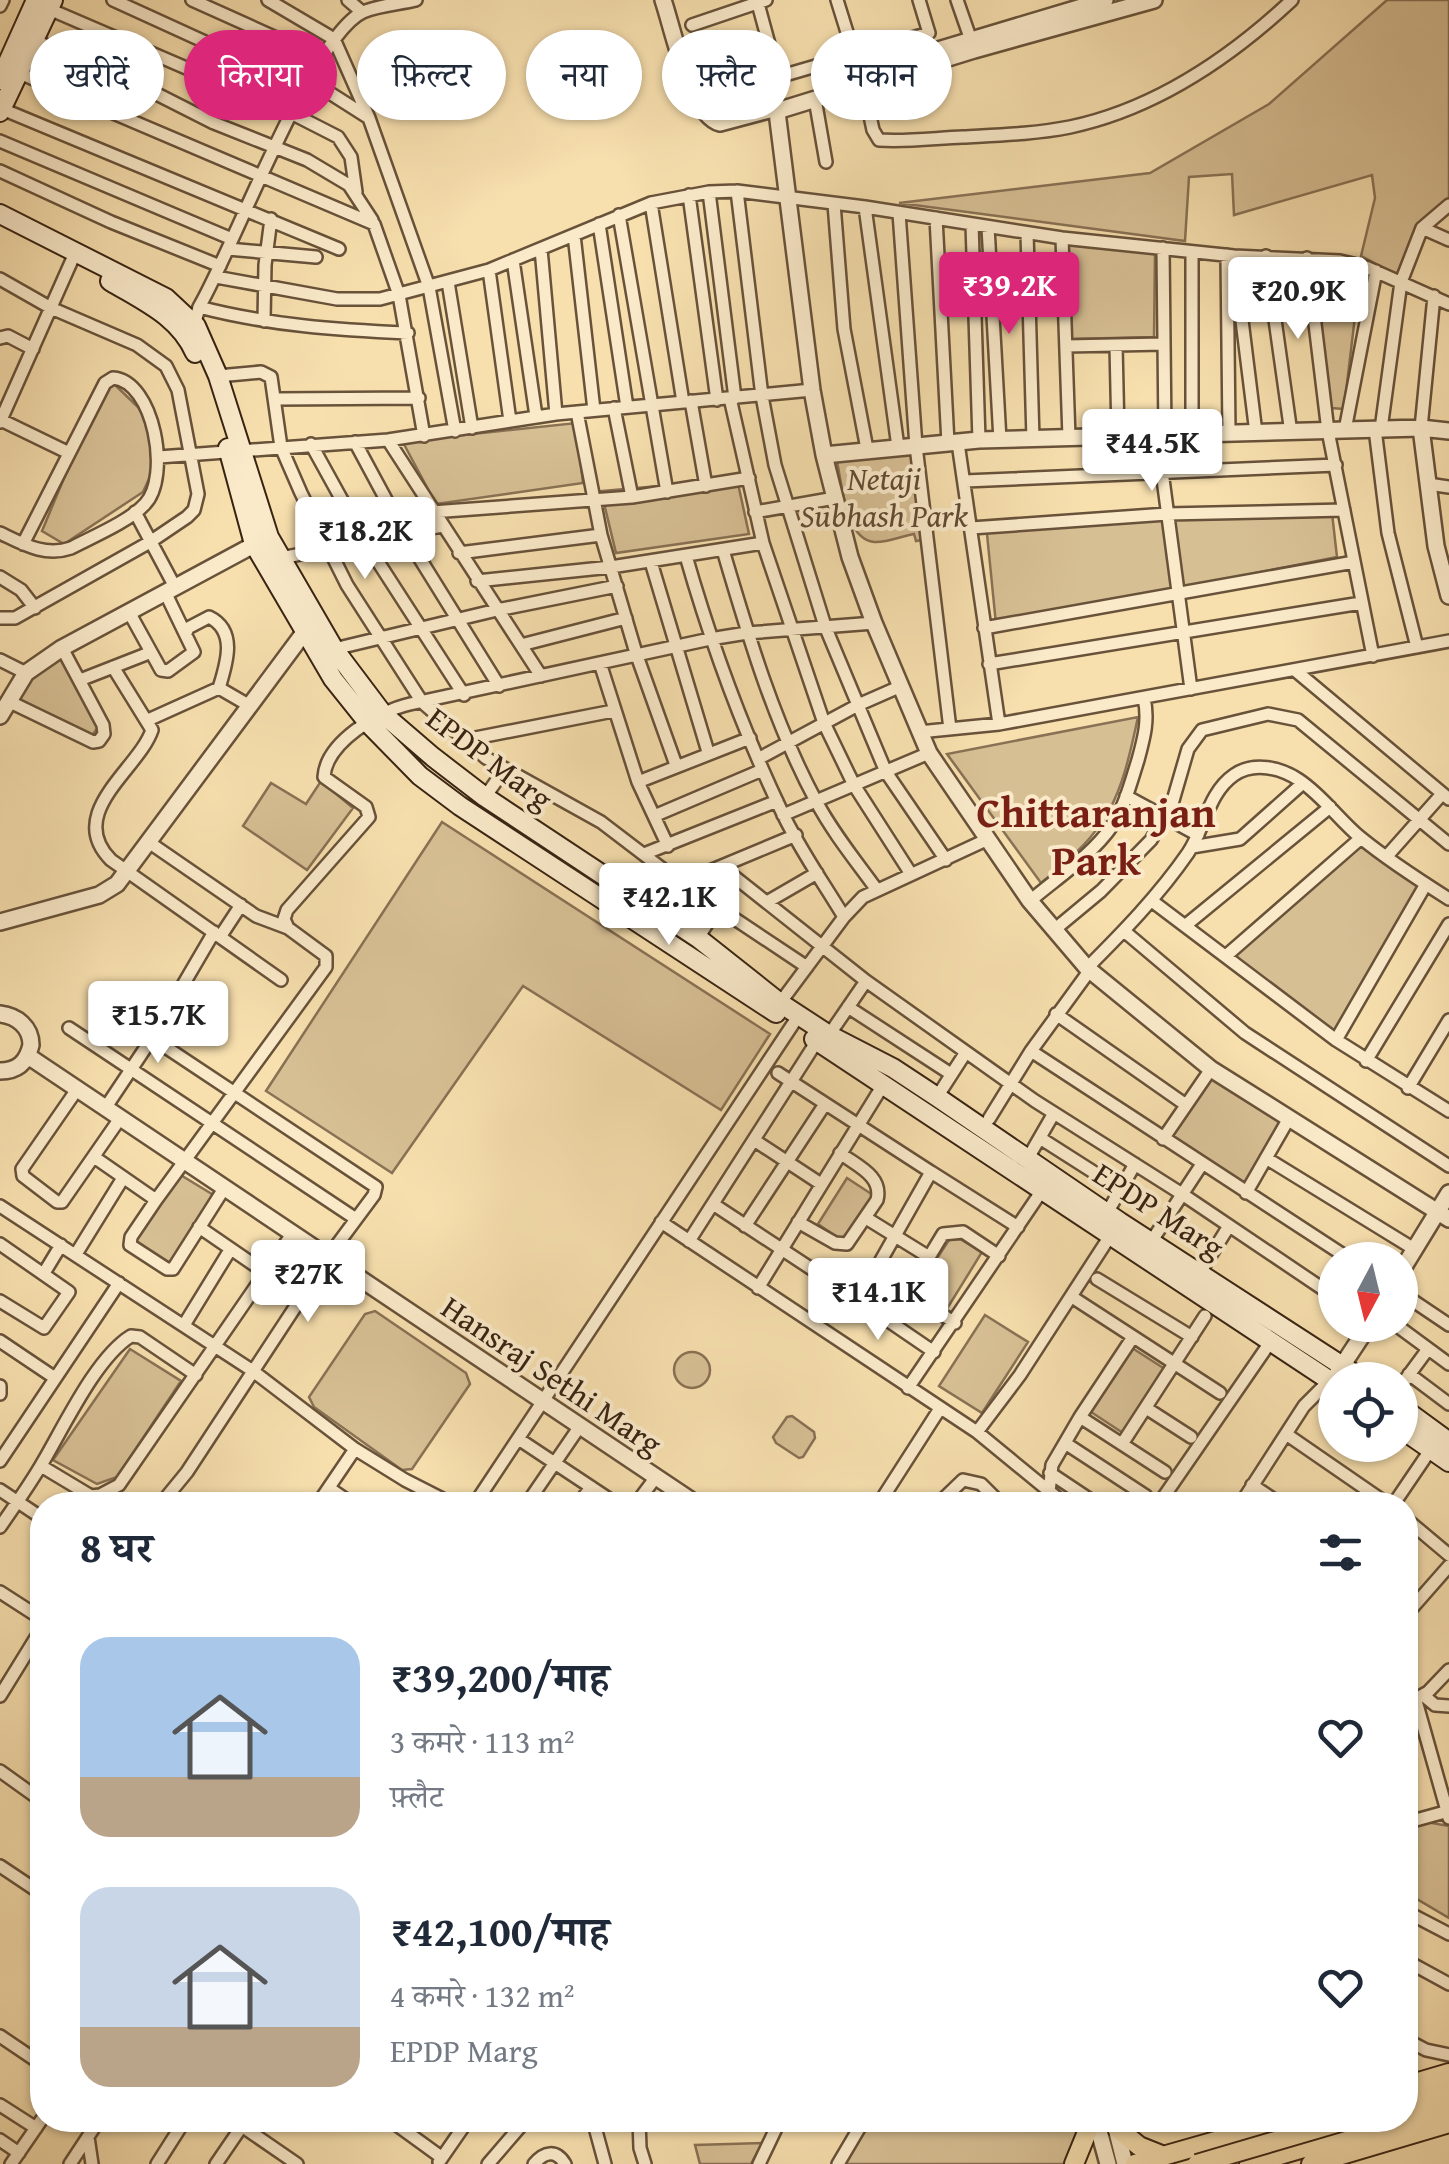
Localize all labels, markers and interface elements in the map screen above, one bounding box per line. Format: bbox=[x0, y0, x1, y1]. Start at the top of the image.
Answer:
chip: खरीदें bbox=[30, 30, 164, 120]
chip: किराया bbox=[184, 30, 337, 120]
chip: फ़िल्टर bbox=[357, 30, 506, 120]
chip: नया bbox=[526, 30, 642, 120]
chip: फ़्लैट bbox=[662, 30, 791, 120]
chip: मकान bbox=[811, 30, 952, 120]
pin: ₹39.2K bbox=[928, 252, 1090, 337]
pin: ₹20.9K bbox=[1217, 257, 1379, 342]
text: ₹39.2K bbox=[961, 261, 1057, 308]
text: ₹20.9K bbox=[1250, 266, 1346, 313]
pin: ₹44.5K bbox=[1071, 409, 1233, 494]
text: ₹44.5K bbox=[1104, 418, 1200, 465]
park label: Netaji Subhash Park bbox=[800, 455, 968, 539]
pin: ₹18.2K bbox=[284, 497, 446, 582]
text: ₹18.2K bbox=[317, 506, 413, 553]
street label: EPDP Marg bbox=[417, 695, 563, 821]
district label: Chittaranjan Park bbox=[977, 781, 1216, 890]
pin: ₹42.1K bbox=[588, 863, 750, 948]
text: ₹42.1K bbox=[621, 872, 717, 919]
pin: ₹15.7K bbox=[77, 981, 239, 1066]
text: ₹15.7K bbox=[110, 990, 206, 1037]
street label: EPDP Marg bbox=[1084, 1150, 1234, 1270]
pin: ₹27K bbox=[249, 1240, 367, 1325]
north arrow bbox=[1318, 1242, 1418, 1342]
map controls bbox=[1318, 1242, 1418, 1462]
text: ₹27K bbox=[273, 1249, 343, 1296]
pin: ₹14.1K bbox=[797, 1258, 959, 1343]
text: ₹14.1K bbox=[830, 1267, 926, 1314]
street label: Hansraj Sethi Marg bbox=[432, 1284, 672, 1466]
button: locate bbox=[1318, 1362, 1418, 1462]
text: 8 घर bbox=[80, 1516, 153, 1577]
icon: filters bbox=[1313, 1525, 1368, 1580]
text: ₹39,200/माह bbox=[390, 1646, 609, 1707]
icon: home bbox=[160, 1677, 280, 1797]
icon: heart bbox=[1313, 1710, 1368, 1765]
text: 3 कमरे · 113 m² bbox=[390, 1718, 575, 1765]
text: फ़्लैट bbox=[390, 1773, 443, 1820]
text: ₹42,100/माह bbox=[390, 1900, 609, 1961]
icon: home bbox=[160, 1927, 280, 2047]
icon: heart bbox=[1313, 1960, 1368, 2015]
text: 4 कमरे · 132 m² bbox=[390, 1972, 575, 2019]
text: EPDP Marg bbox=[390, 2027, 538, 2074]

